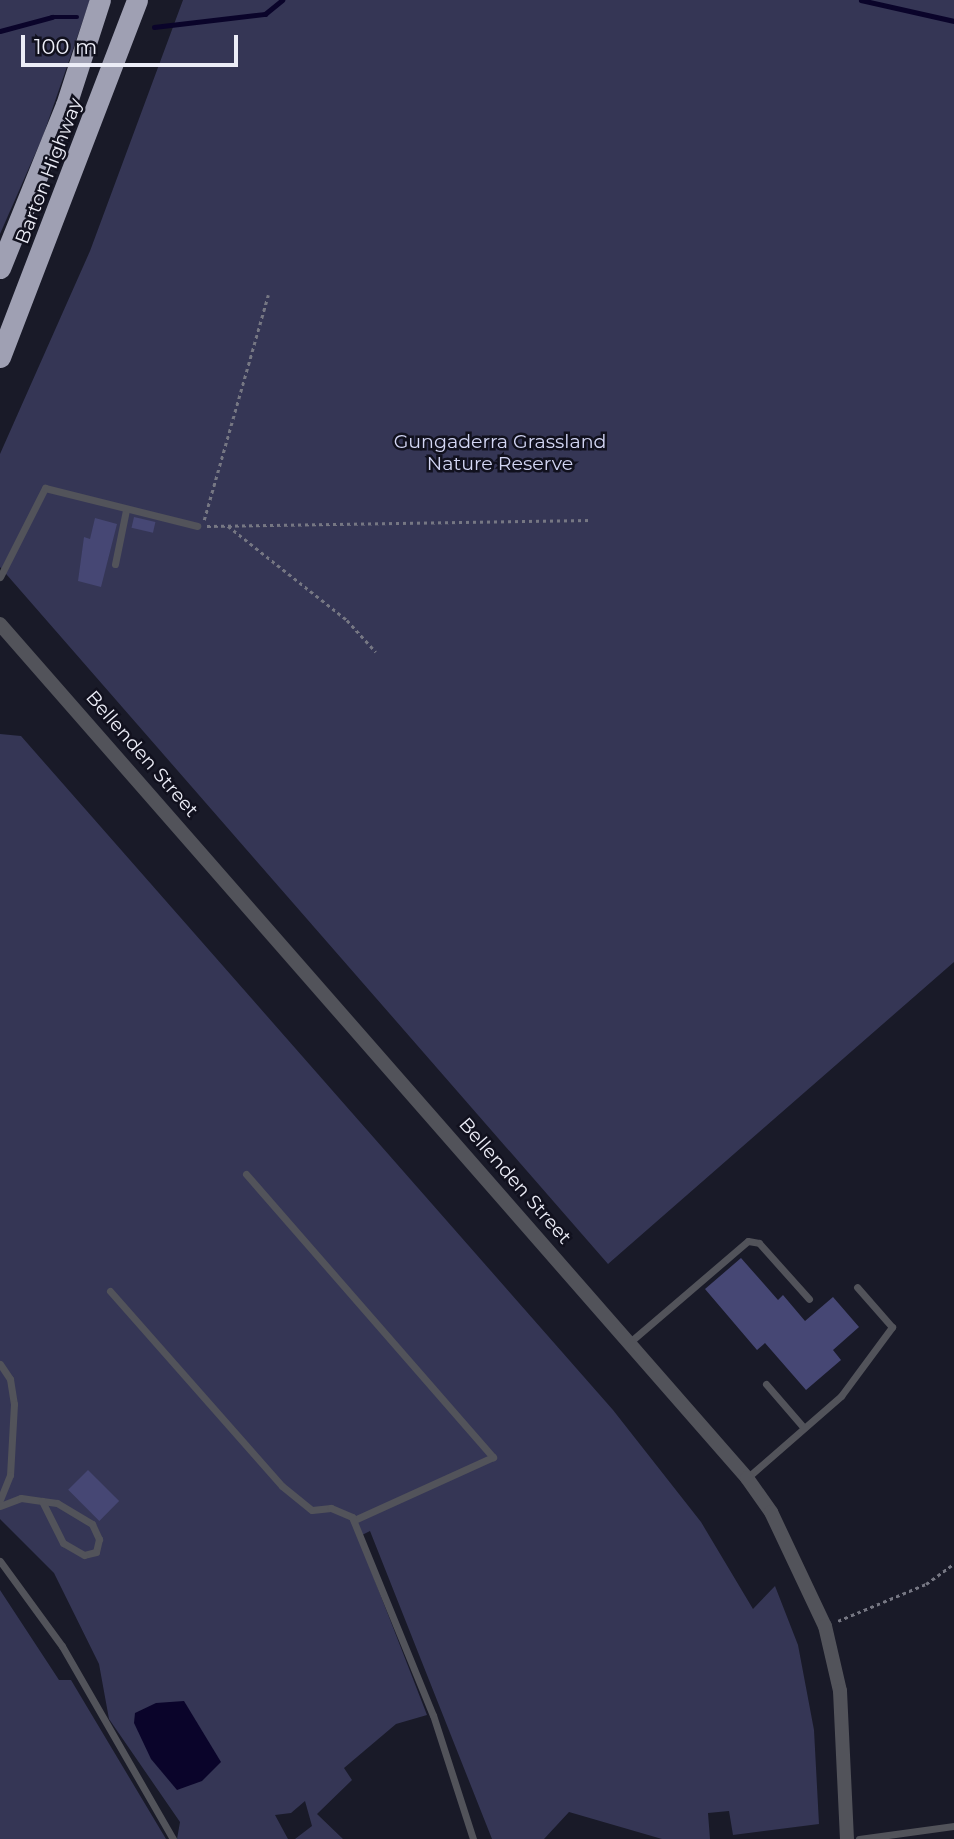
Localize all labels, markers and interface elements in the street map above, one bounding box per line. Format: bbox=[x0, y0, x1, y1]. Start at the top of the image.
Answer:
scale bar bbox=[24, 21, 242, 65]
text: 100 m bbox=[34, 34, 97, 59]
street label: Barton Highway bbox=[11, 95, 87, 247]
park label: Gungaderra Grassland Nature Reserve bbox=[394, 431, 606, 475]
street label: Bellenden Street bbox=[81, 686, 203, 822]
street label: Bellenden Street bbox=[454, 1113, 576, 1249]

